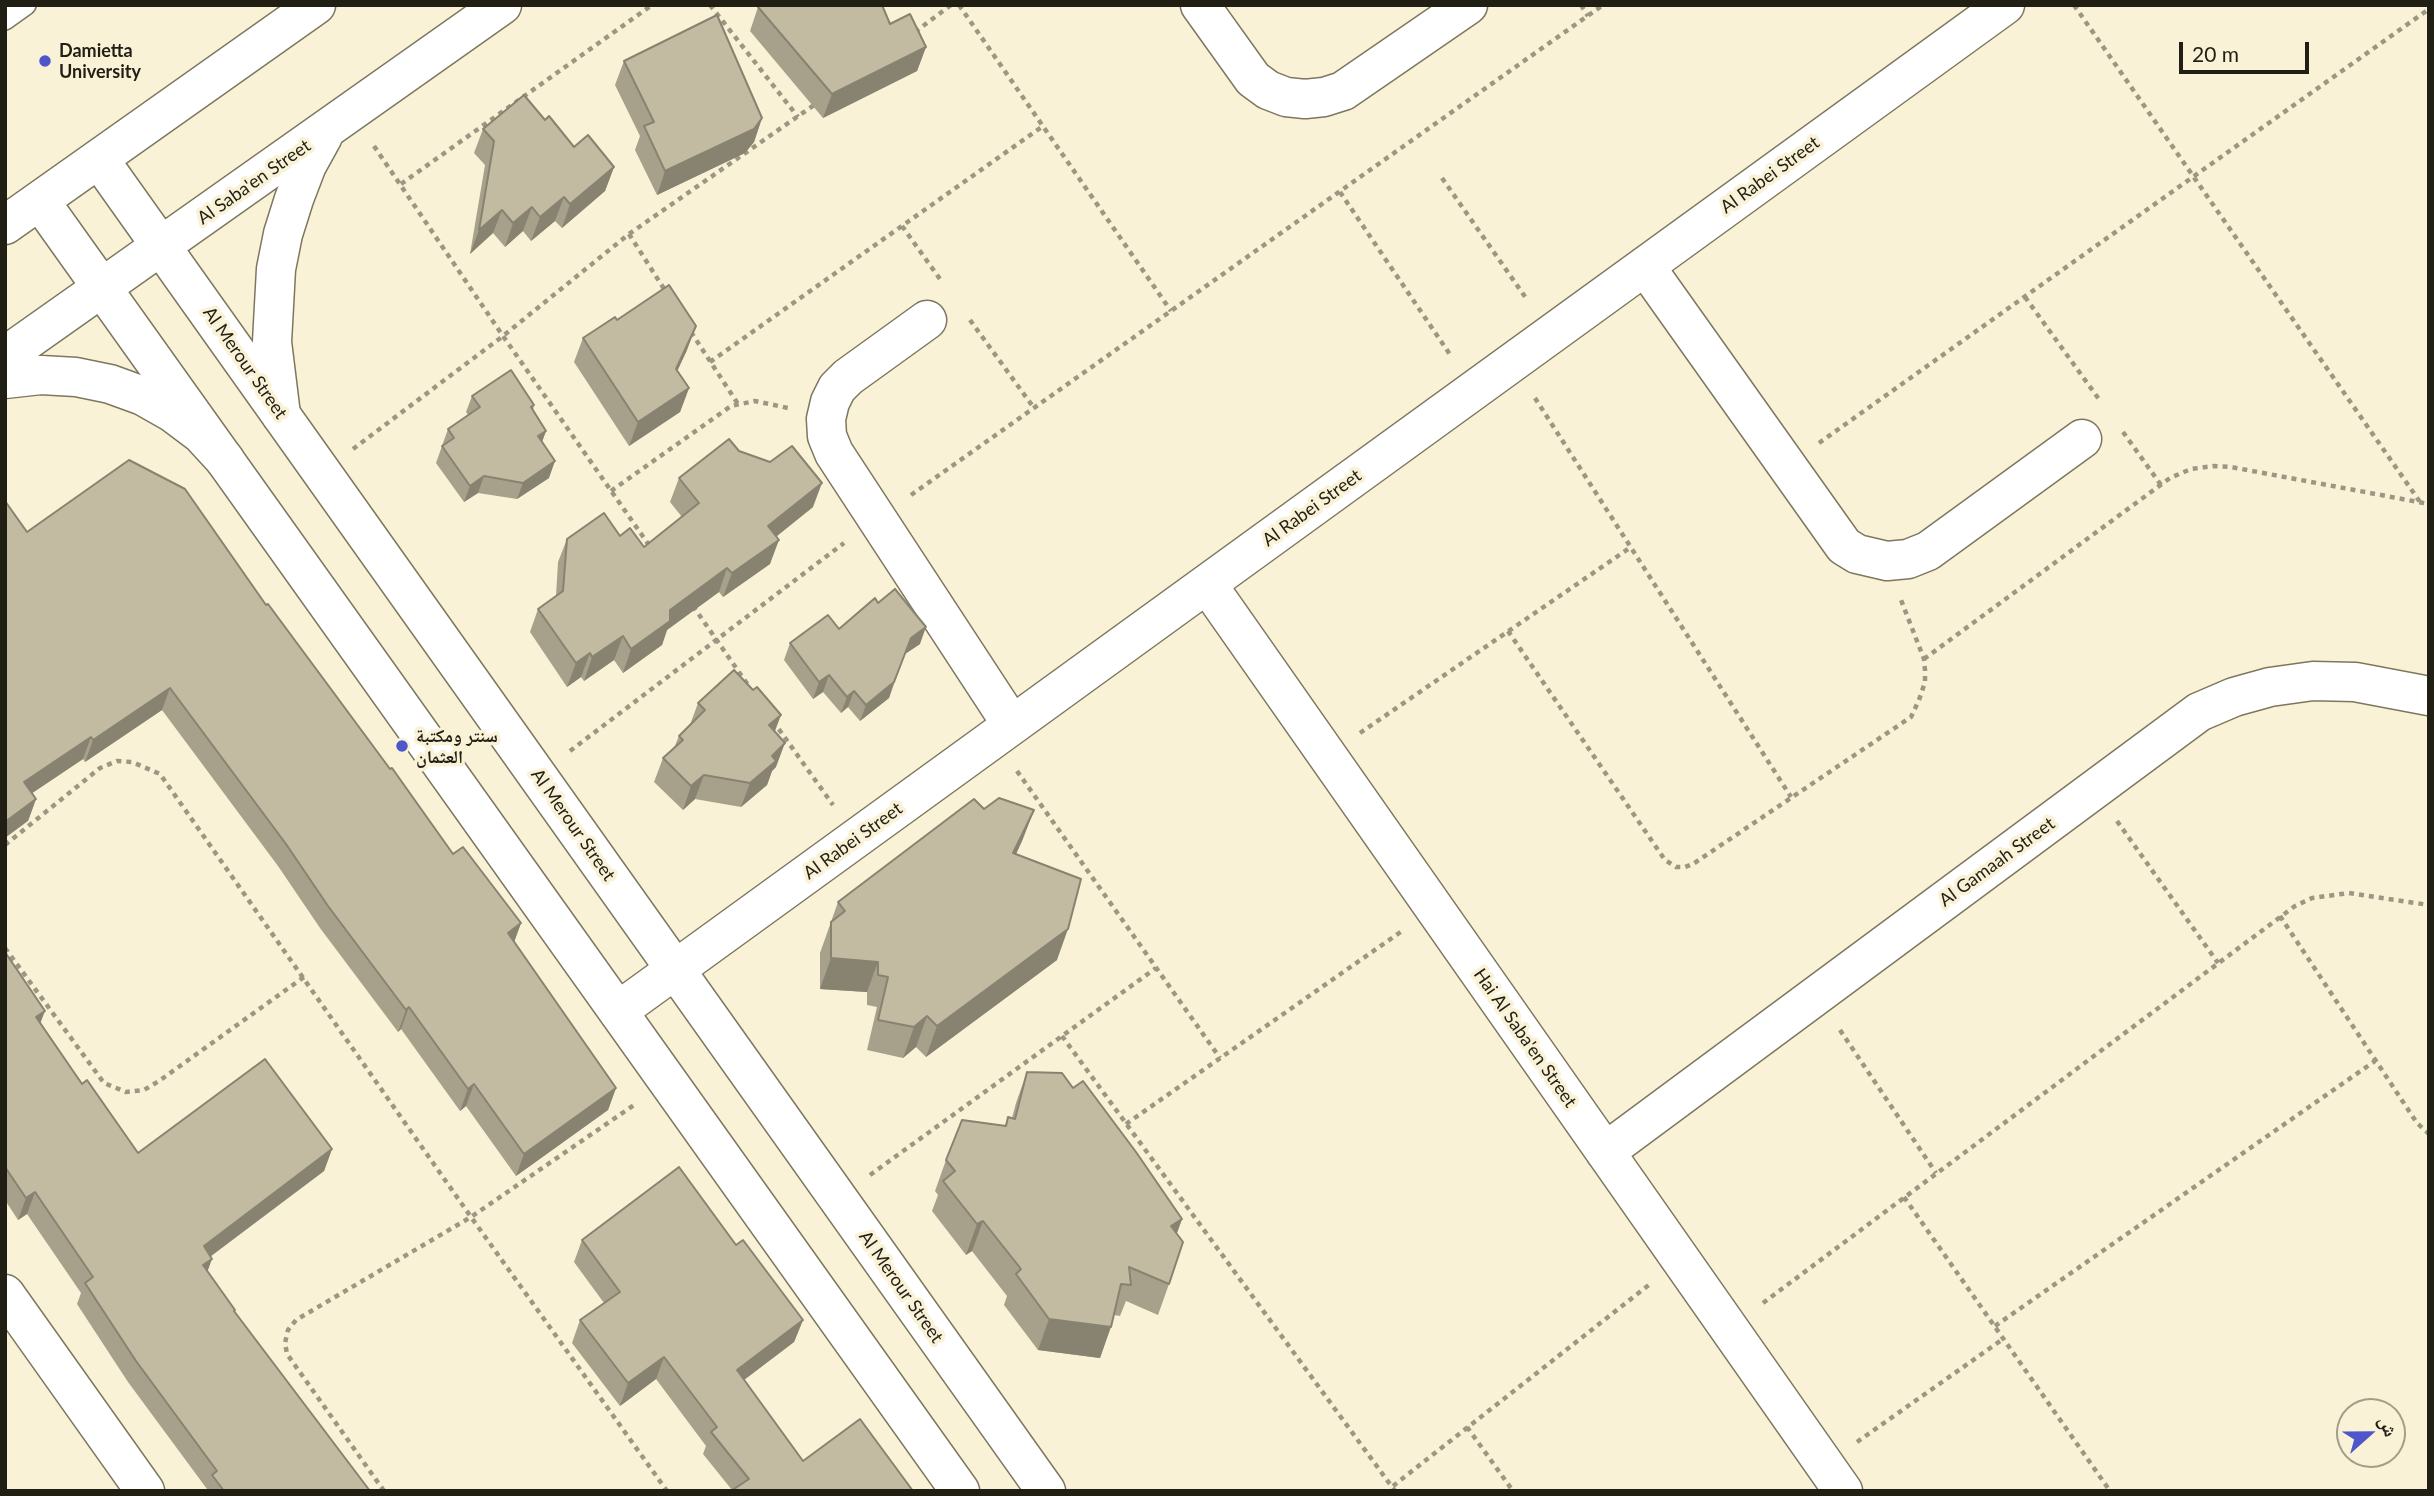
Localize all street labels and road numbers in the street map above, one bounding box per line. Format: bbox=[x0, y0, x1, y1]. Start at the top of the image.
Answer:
street label: Al Rabei Street bbox=[1716, 132, 1824, 218]
street label: Al Saba'en Street bbox=[193, 135, 315, 229]
street label: Al Merour Street bbox=[198, 303, 292, 423]
street label: Al Rabei Street bbox=[1258, 465, 1366, 551]
street label: Al Merour Street bbox=[526, 765, 620, 885]
street label: Al Rabei Street bbox=[799, 798, 907, 884]
street label: Al Gamaah Street bbox=[1935, 813, 2059, 911]
street label: Hai Al Saba'en Street bbox=[1469, 964, 1581, 1112]
street label: Al Merour Street bbox=[854, 1227, 948, 1347]

